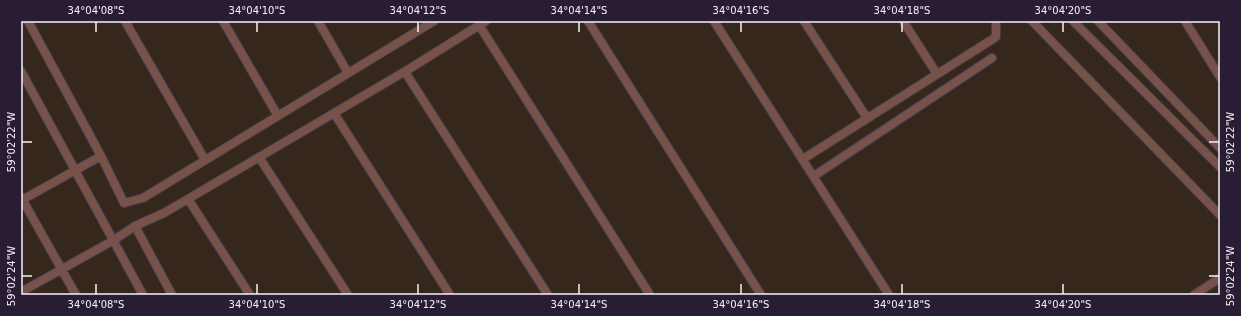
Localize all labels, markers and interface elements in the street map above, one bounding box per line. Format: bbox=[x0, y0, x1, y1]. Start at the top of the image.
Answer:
text: 34°04'08"S bbox=[68, 5, 124, 16]
text: 34°04'10"S bbox=[229, 5, 285, 16]
text: 34°04'12"S bbox=[390, 5, 446, 16]
text: 34°04'14"S bbox=[551, 5, 607, 16]
text: 34°04'16"S bbox=[713, 5, 769, 16]
text: 34°04'18"S bbox=[874, 5, 930, 16]
text: 34°04'20"S bbox=[1035, 5, 1091, 16]
text: 59°02'22"W bbox=[6, 112, 17, 172]
text: 59°02'22"W bbox=[1225, 112, 1236, 172]
text: 59°02'24"W bbox=[6, 246, 17, 306]
text: 59°02'24"W bbox=[1225, 246, 1236, 306]
text: 34°04'08"S bbox=[68, 299, 124, 310]
text: 34°04'10"S bbox=[229, 299, 285, 310]
text: 34°04'12"S bbox=[390, 299, 446, 310]
text: 34°04'14"S bbox=[551, 299, 607, 310]
text: 34°04'16"S bbox=[713, 299, 769, 310]
text: 34°04'18"S bbox=[874, 299, 930, 310]
text: 34°04'20"S bbox=[1035, 299, 1091, 310]

